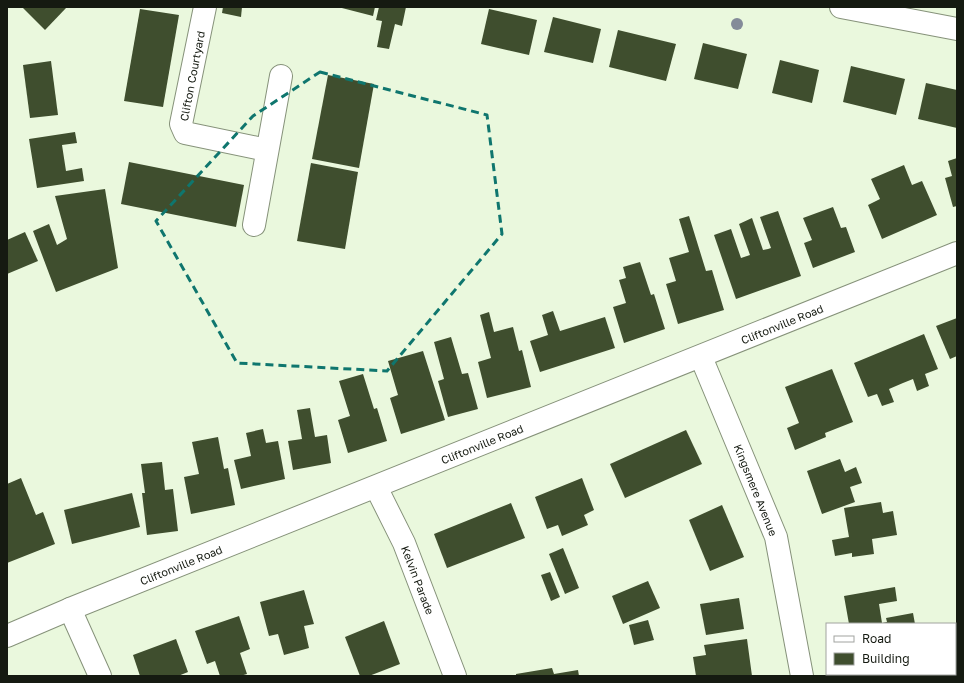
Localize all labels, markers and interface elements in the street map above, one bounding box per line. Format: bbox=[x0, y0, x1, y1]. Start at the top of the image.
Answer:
street label: Clifton Courtyard bbox=[177, 30, 207, 122]
street label: Cliftonville Road bbox=[739, 302, 825, 346]
street label: Cliftonville Road bbox=[439, 422, 525, 466]
street label: Kingsmere Avenue bbox=[732, 442, 780, 538]
street label: Cliftonville Road bbox=[138, 543, 224, 587]
street label: Kelvin Parade bbox=[399, 544, 437, 616]
legend bbox=[826, 623, 956, 675]
text: Road bbox=[862, 631, 891, 646]
text: Building bbox=[862, 651, 910, 666]

